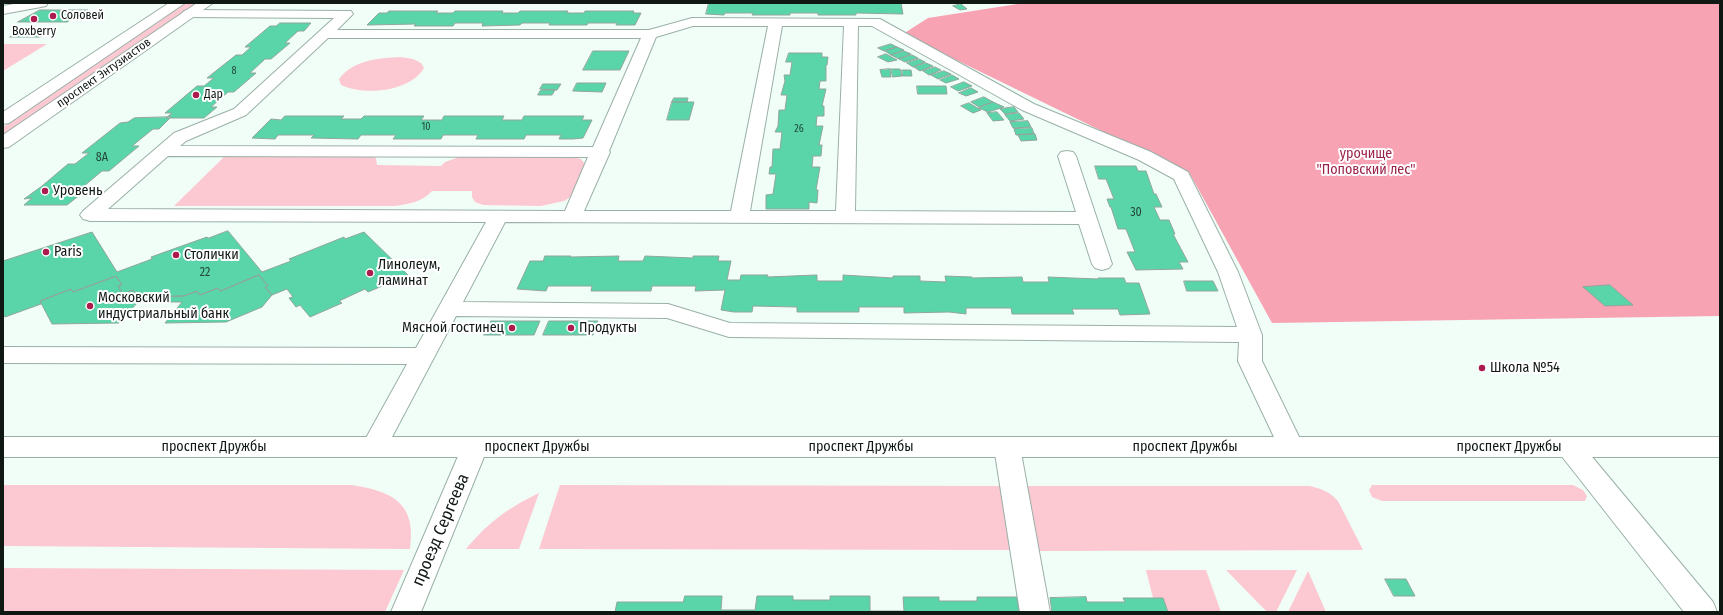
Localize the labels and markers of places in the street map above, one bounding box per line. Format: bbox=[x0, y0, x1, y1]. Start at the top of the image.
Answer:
place label: Соловей bbox=[61, 9, 104, 23]
marker: Соловей bbox=[48, 11, 58, 21]
marker: Boxberry bbox=[29, 14, 39, 24]
place label: Boxberry bbox=[12, 25, 56, 39]
place label: Дар bbox=[204, 88, 223, 102]
marker: Дар bbox=[191, 90, 201, 100]
place label: Уровень bbox=[53, 183, 102, 199]
marker: Уровень bbox=[40, 186, 50, 196]
place label: Paris bbox=[54, 244, 82, 260]
marker: Paris bbox=[41, 247, 51, 257]
place label: Столички bbox=[184, 247, 239, 263]
marker: Столички bbox=[171, 250, 181, 260]
place label: Линолеум, ламинат bbox=[378, 257, 440, 290]
marker: Линолеум, ламинат bbox=[365, 268, 375, 278]
place label: Московский индустриальный банк bbox=[98, 290, 229, 322]
marker: Московский индустриальный банк bbox=[85, 301, 95, 311]
place label: Мясной гостинец bbox=[402, 320, 504, 336]
place label: Продукты bbox=[579, 320, 637, 336]
marker: Мясной гостинец bbox=[507, 323, 517, 333]
marker: Продукты bbox=[566, 323, 576, 333]
place label: Школа №54 bbox=[1490, 360, 1560, 376]
marker: Школа №54 bbox=[1477, 363, 1487, 373]

